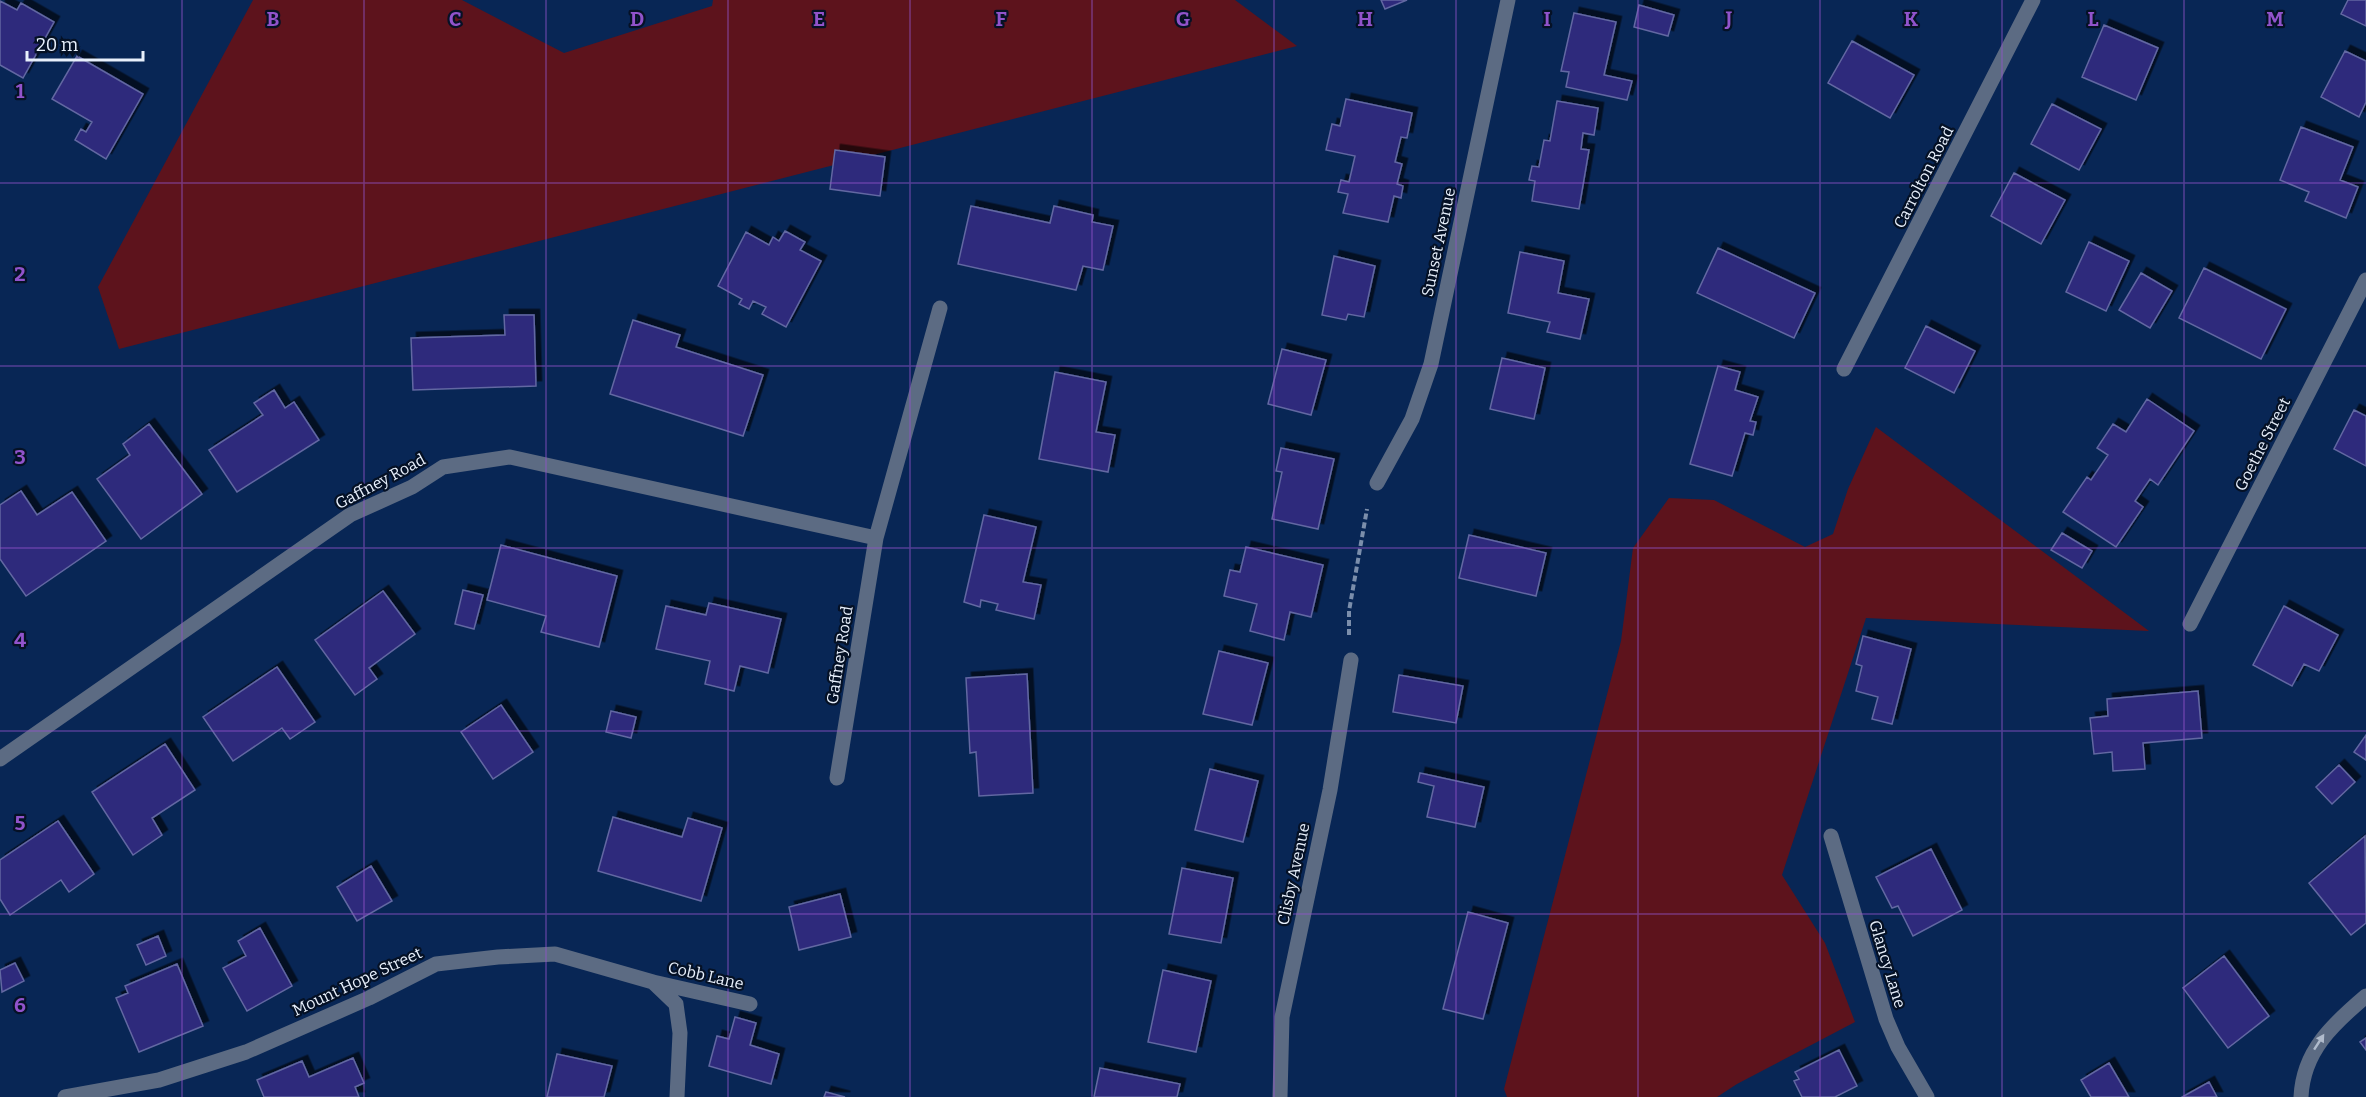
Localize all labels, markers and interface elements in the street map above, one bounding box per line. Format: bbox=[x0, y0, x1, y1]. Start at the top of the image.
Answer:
text: B bbox=[267, 7, 280, 31]
text: C bbox=[449, 7, 461, 31]
text: D bbox=[630, 7, 644, 31]
text: E bbox=[813, 7, 825, 31]
text: F bbox=[995, 7, 1007, 31]
text: G bbox=[1176, 7, 1190, 31]
text: H bbox=[1357, 7, 1373, 31]
text: I bbox=[1543, 7, 1551, 31]
text: J bbox=[1725, 7, 1733, 31]
text: K bbox=[1904, 7, 1919, 31]
text: L bbox=[2087, 7, 2099, 31]
text: M bbox=[2266, 7, 2284, 31]
scale bar bbox=[27, 24, 142, 62]
text: 20 m bbox=[36, 34, 78, 56]
text: 1 bbox=[16, 79, 25, 103]
street label: Carrolton Road bbox=[1890, 123, 1958, 231]
street label: Sunset Avenue bbox=[1418, 186, 1459, 298]
text: 2 bbox=[14, 262, 26, 286]
street label: Goethe Street bbox=[2231, 394, 2294, 494]
text: 3 bbox=[14, 445, 26, 469]
street label: Gaffney Road bbox=[332, 450, 429, 513]
street label: Gaffney Road bbox=[822, 604, 857, 706]
text: 4 bbox=[14, 628, 26, 652]
text: 5 bbox=[15, 811, 26, 835]
street label: Clisby Avenue bbox=[1273, 821, 1314, 927]
street label: Glancy Lane bbox=[1865, 918, 1910, 1010]
street label: Mount Hope Street bbox=[289, 943, 425, 1020]
street label: Cobb Lane bbox=[666, 958, 746, 993]
text: 6 bbox=[14, 993, 26, 1017]
one-way arrow bbox=[2313, 1035, 2325, 1051]

